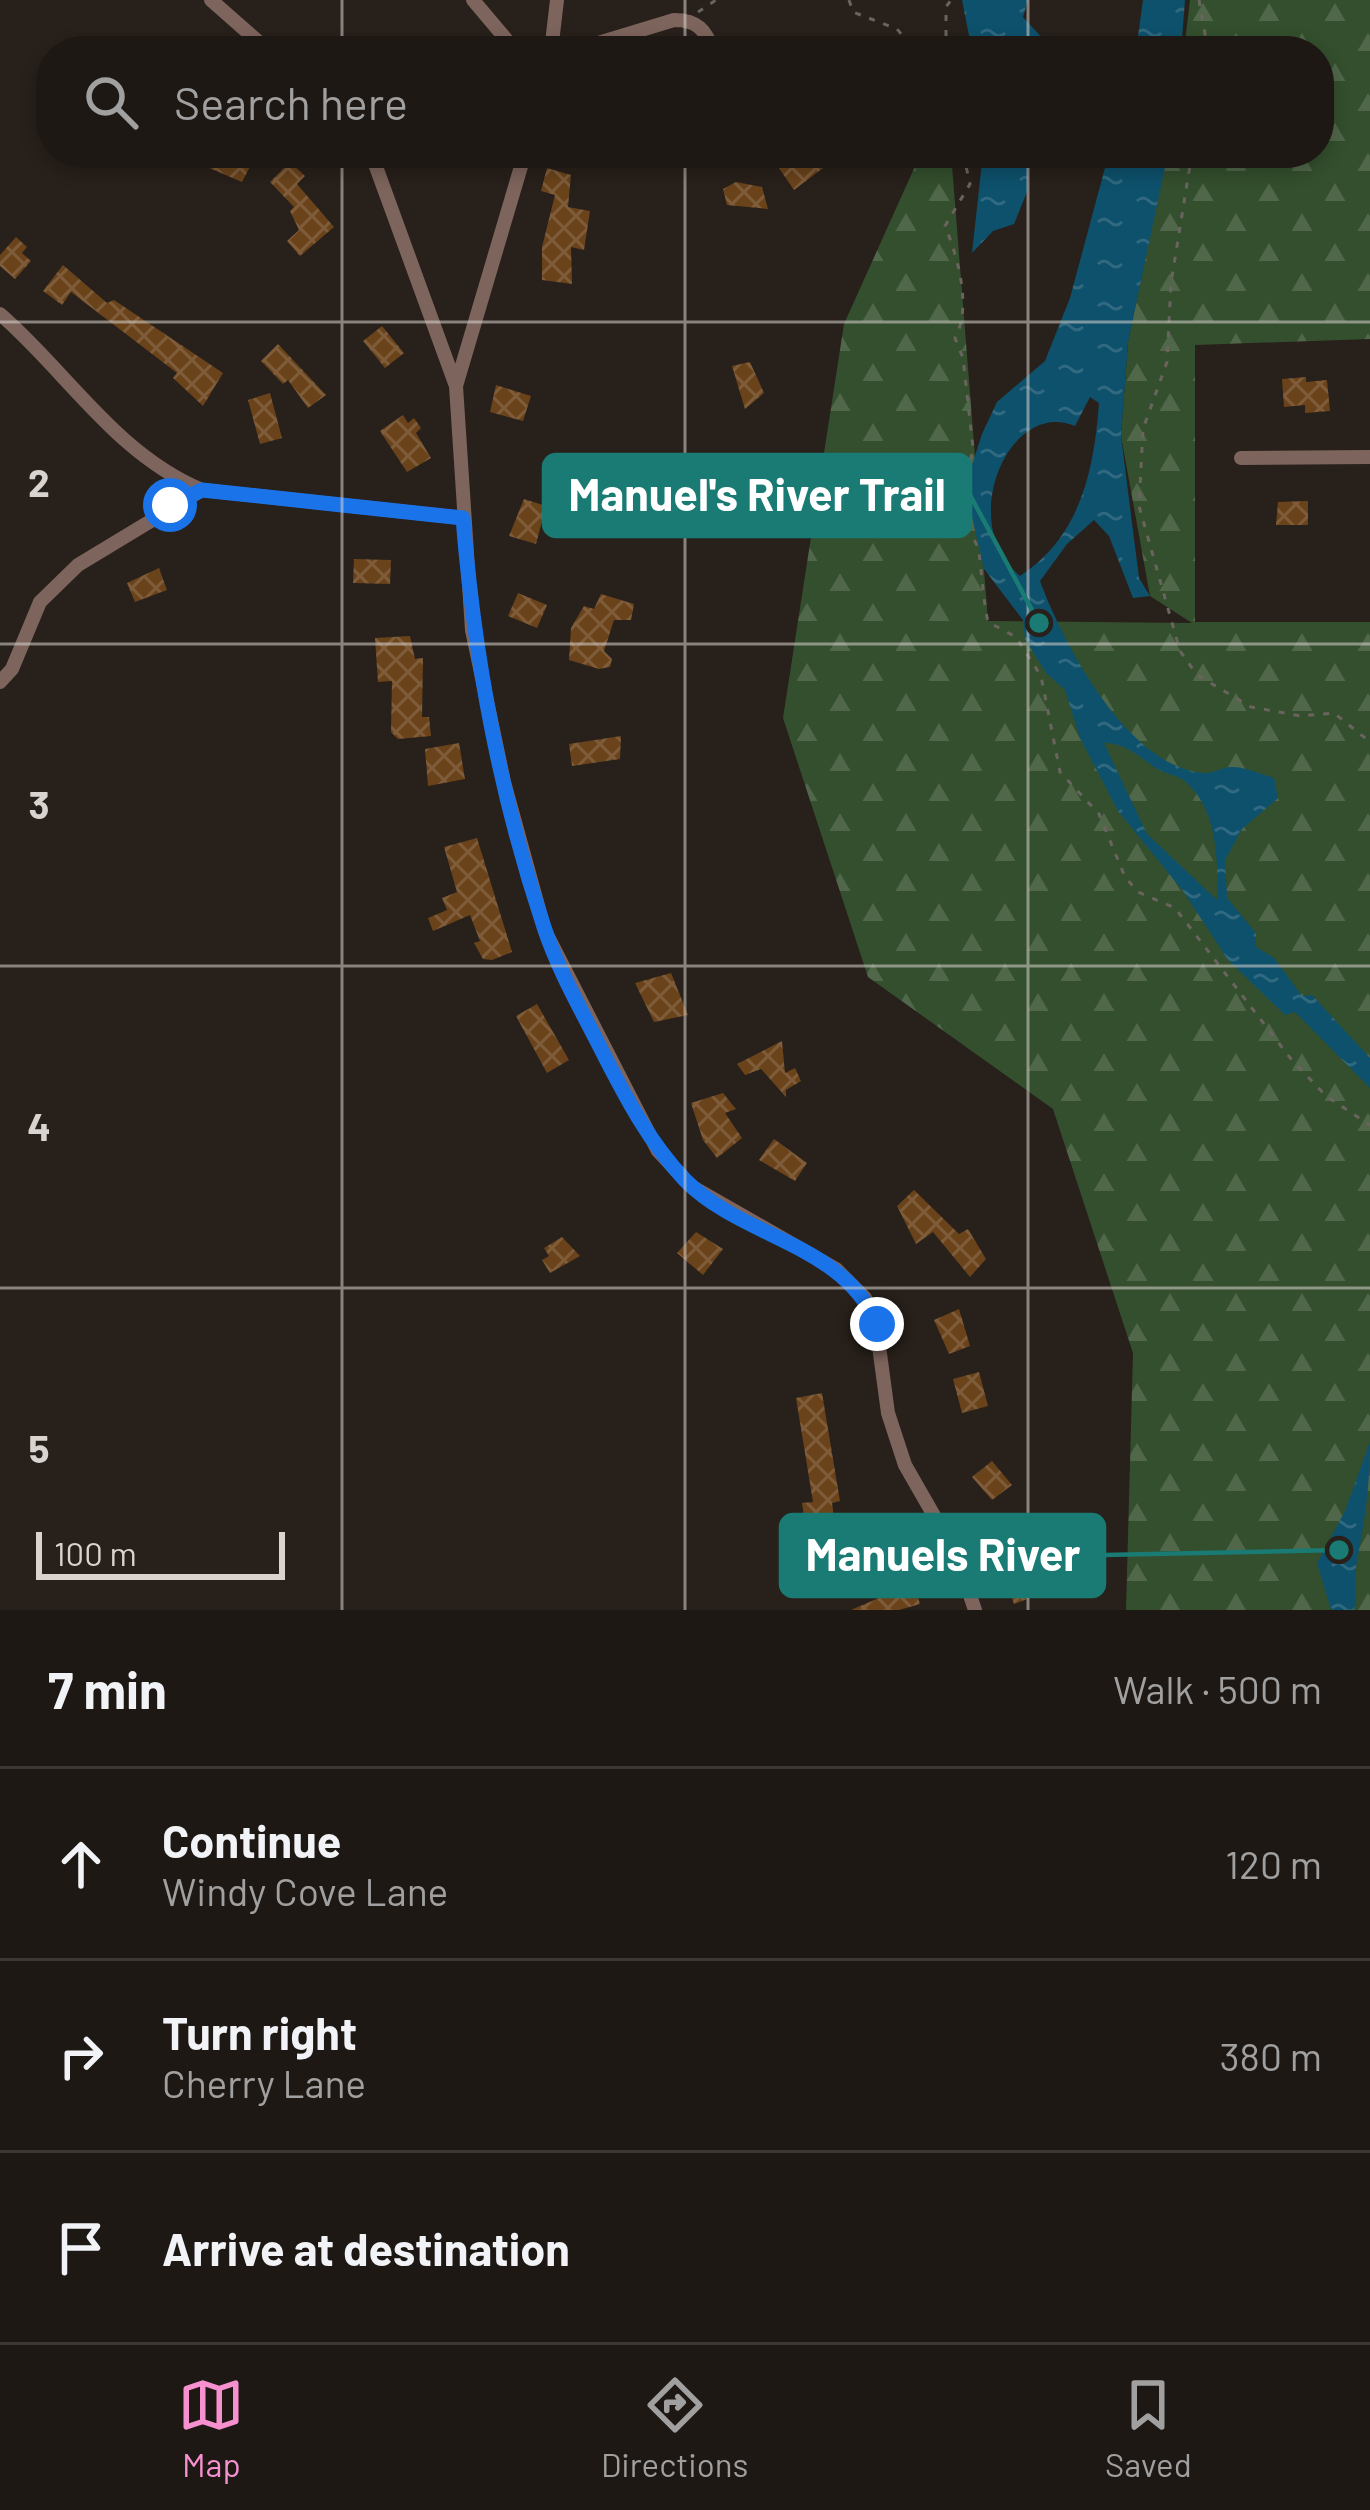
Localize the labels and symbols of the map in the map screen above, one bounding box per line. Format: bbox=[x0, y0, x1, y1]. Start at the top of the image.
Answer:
callout: Manuel's River Trail bbox=[544, 455, 970, 536]
text: 2 bbox=[28, 458, 50, 505]
text: Manuel's River Trail bbox=[568, 466, 946, 520]
route start bbox=[143, 478, 197, 532]
text: 3 bbox=[28, 780, 50, 827]
text: 4 bbox=[27, 1102, 51, 1149]
route end bbox=[850, 1297, 904, 1351]
text: 5 bbox=[28, 1424, 50, 1471]
callout: Manuels River bbox=[781, 1515, 1104, 1596]
scale bar bbox=[36, 1526, 285, 1579]
text: Manuels River bbox=[805, 1526, 1081, 1580]

